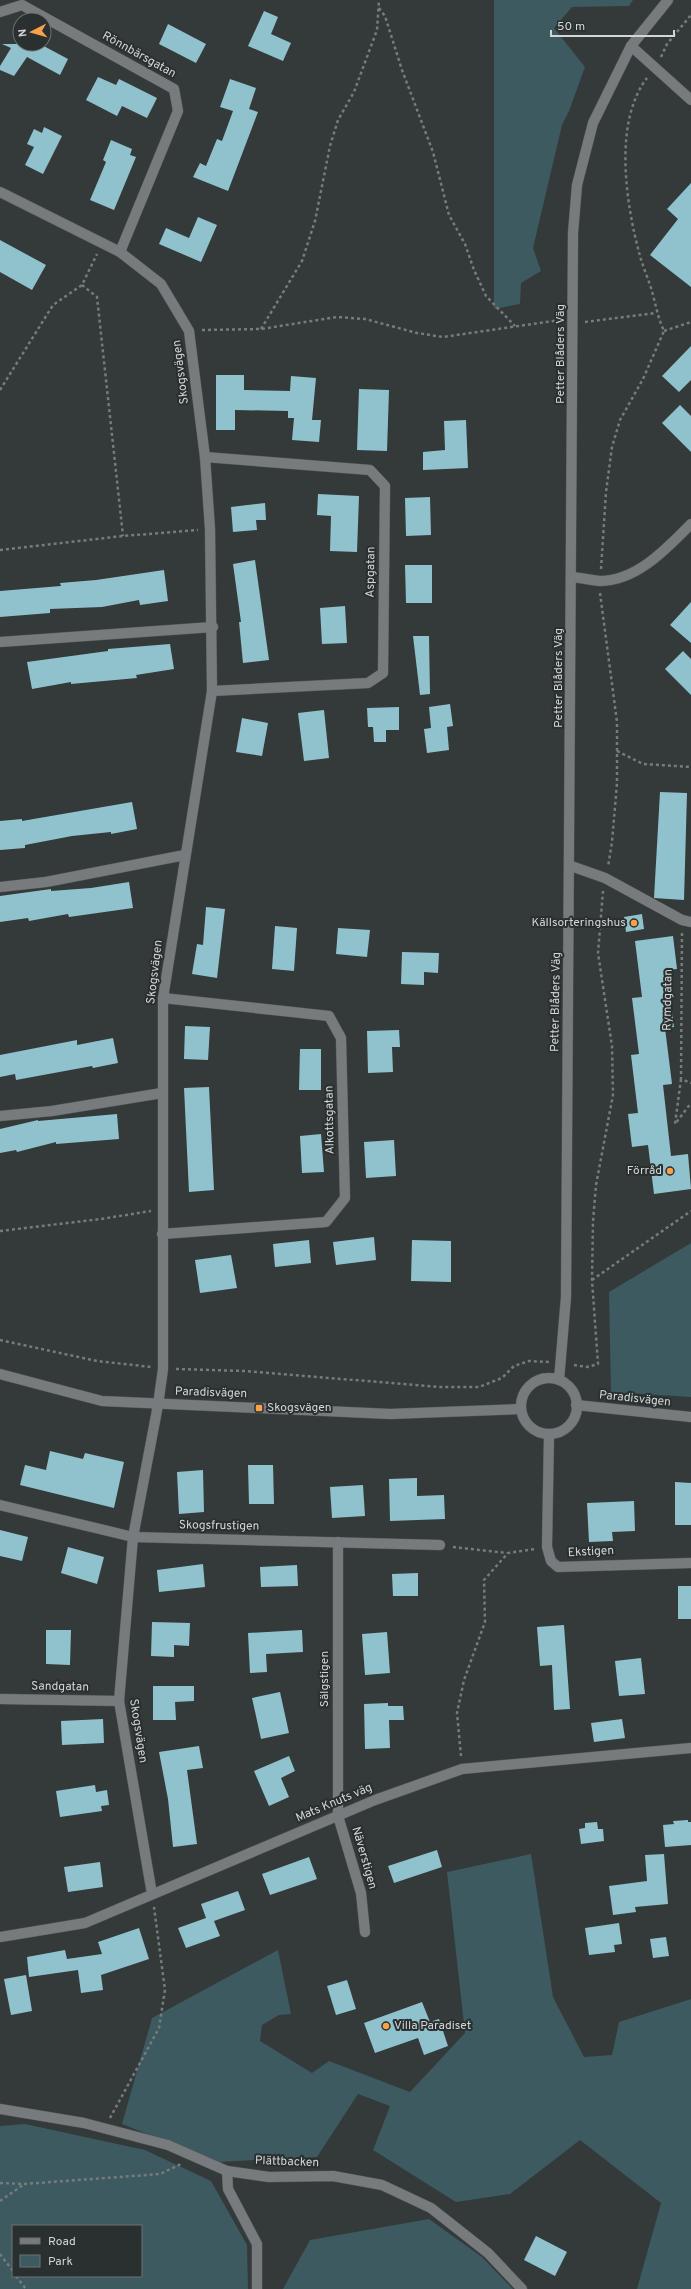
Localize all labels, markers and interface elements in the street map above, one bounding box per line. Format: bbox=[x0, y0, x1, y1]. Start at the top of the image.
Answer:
north arrow bbox=[12, 12, 52, 52]
scale bar bbox=[551, 12, 674, 38]
text: 50 m bbox=[557, 19, 585, 35]
text: N bbox=[16, 28, 30, 38]
street label: Rönnbärsgatan bbox=[99, 28, 179, 82]
street label: Petter Blåders Väg bbox=[553, 304, 569, 404]
street label: Skogsvägen bbox=[169, 339, 193, 405]
street label: Aspgatan bbox=[363, 546, 379, 598]
street label: Petter Blåders Väg bbox=[551, 628, 567, 728]
place label: Källsorteringshus bbox=[532, 915, 626, 931]
marker: Källsorteringshus bbox=[629, 918, 639, 928]
street label: Skogsvägen bbox=[143, 939, 167, 1005]
street label: Petter Blåders Väg bbox=[547, 952, 565, 1052]
street label: Rymdgatan bbox=[659, 969, 677, 1031]
street label: Alkottsgatan bbox=[321, 1085, 339, 1155]
place label: Förråd bbox=[627, 1163, 662, 1179]
marker: Förråd bbox=[665, 1166, 675, 1176]
street label: Paradisvägen bbox=[175, 1384, 247, 1402]
street label: Paradisvägen bbox=[598, 1387, 672, 1411]
place label: Skogsvägen bbox=[267, 1400, 332, 1416]
marker: Skogsvägen bbox=[254, 1403, 264, 1413]
street label: Skogsfrustigen bbox=[179, 1517, 259, 1535]
street label: Ekstigen bbox=[568, 1543, 614, 1561]
street label: Sälgstigen bbox=[317, 1651, 333, 1707]
street label: Sandgatan bbox=[31, 1678, 89, 1696]
street label: Skogsvägen bbox=[125, 1698, 151, 1764]
street label: Mats Knuts väg bbox=[293, 1780, 375, 1826]
street label: Näverstigen bbox=[347, 1825, 381, 1891]
place label: Villa Paradiset bbox=[394, 2018, 471, 2034]
marker: Villa Paradiset bbox=[381, 2021, 391, 2031]
street label: Plättbacken bbox=[255, 2153, 319, 2171]
legend bbox=[12, 2225, 142, 2277]
text: Road bbox=[48, 2234, 76, 2250]
text: Park bbox=[48, 2254, 73, 2270]

